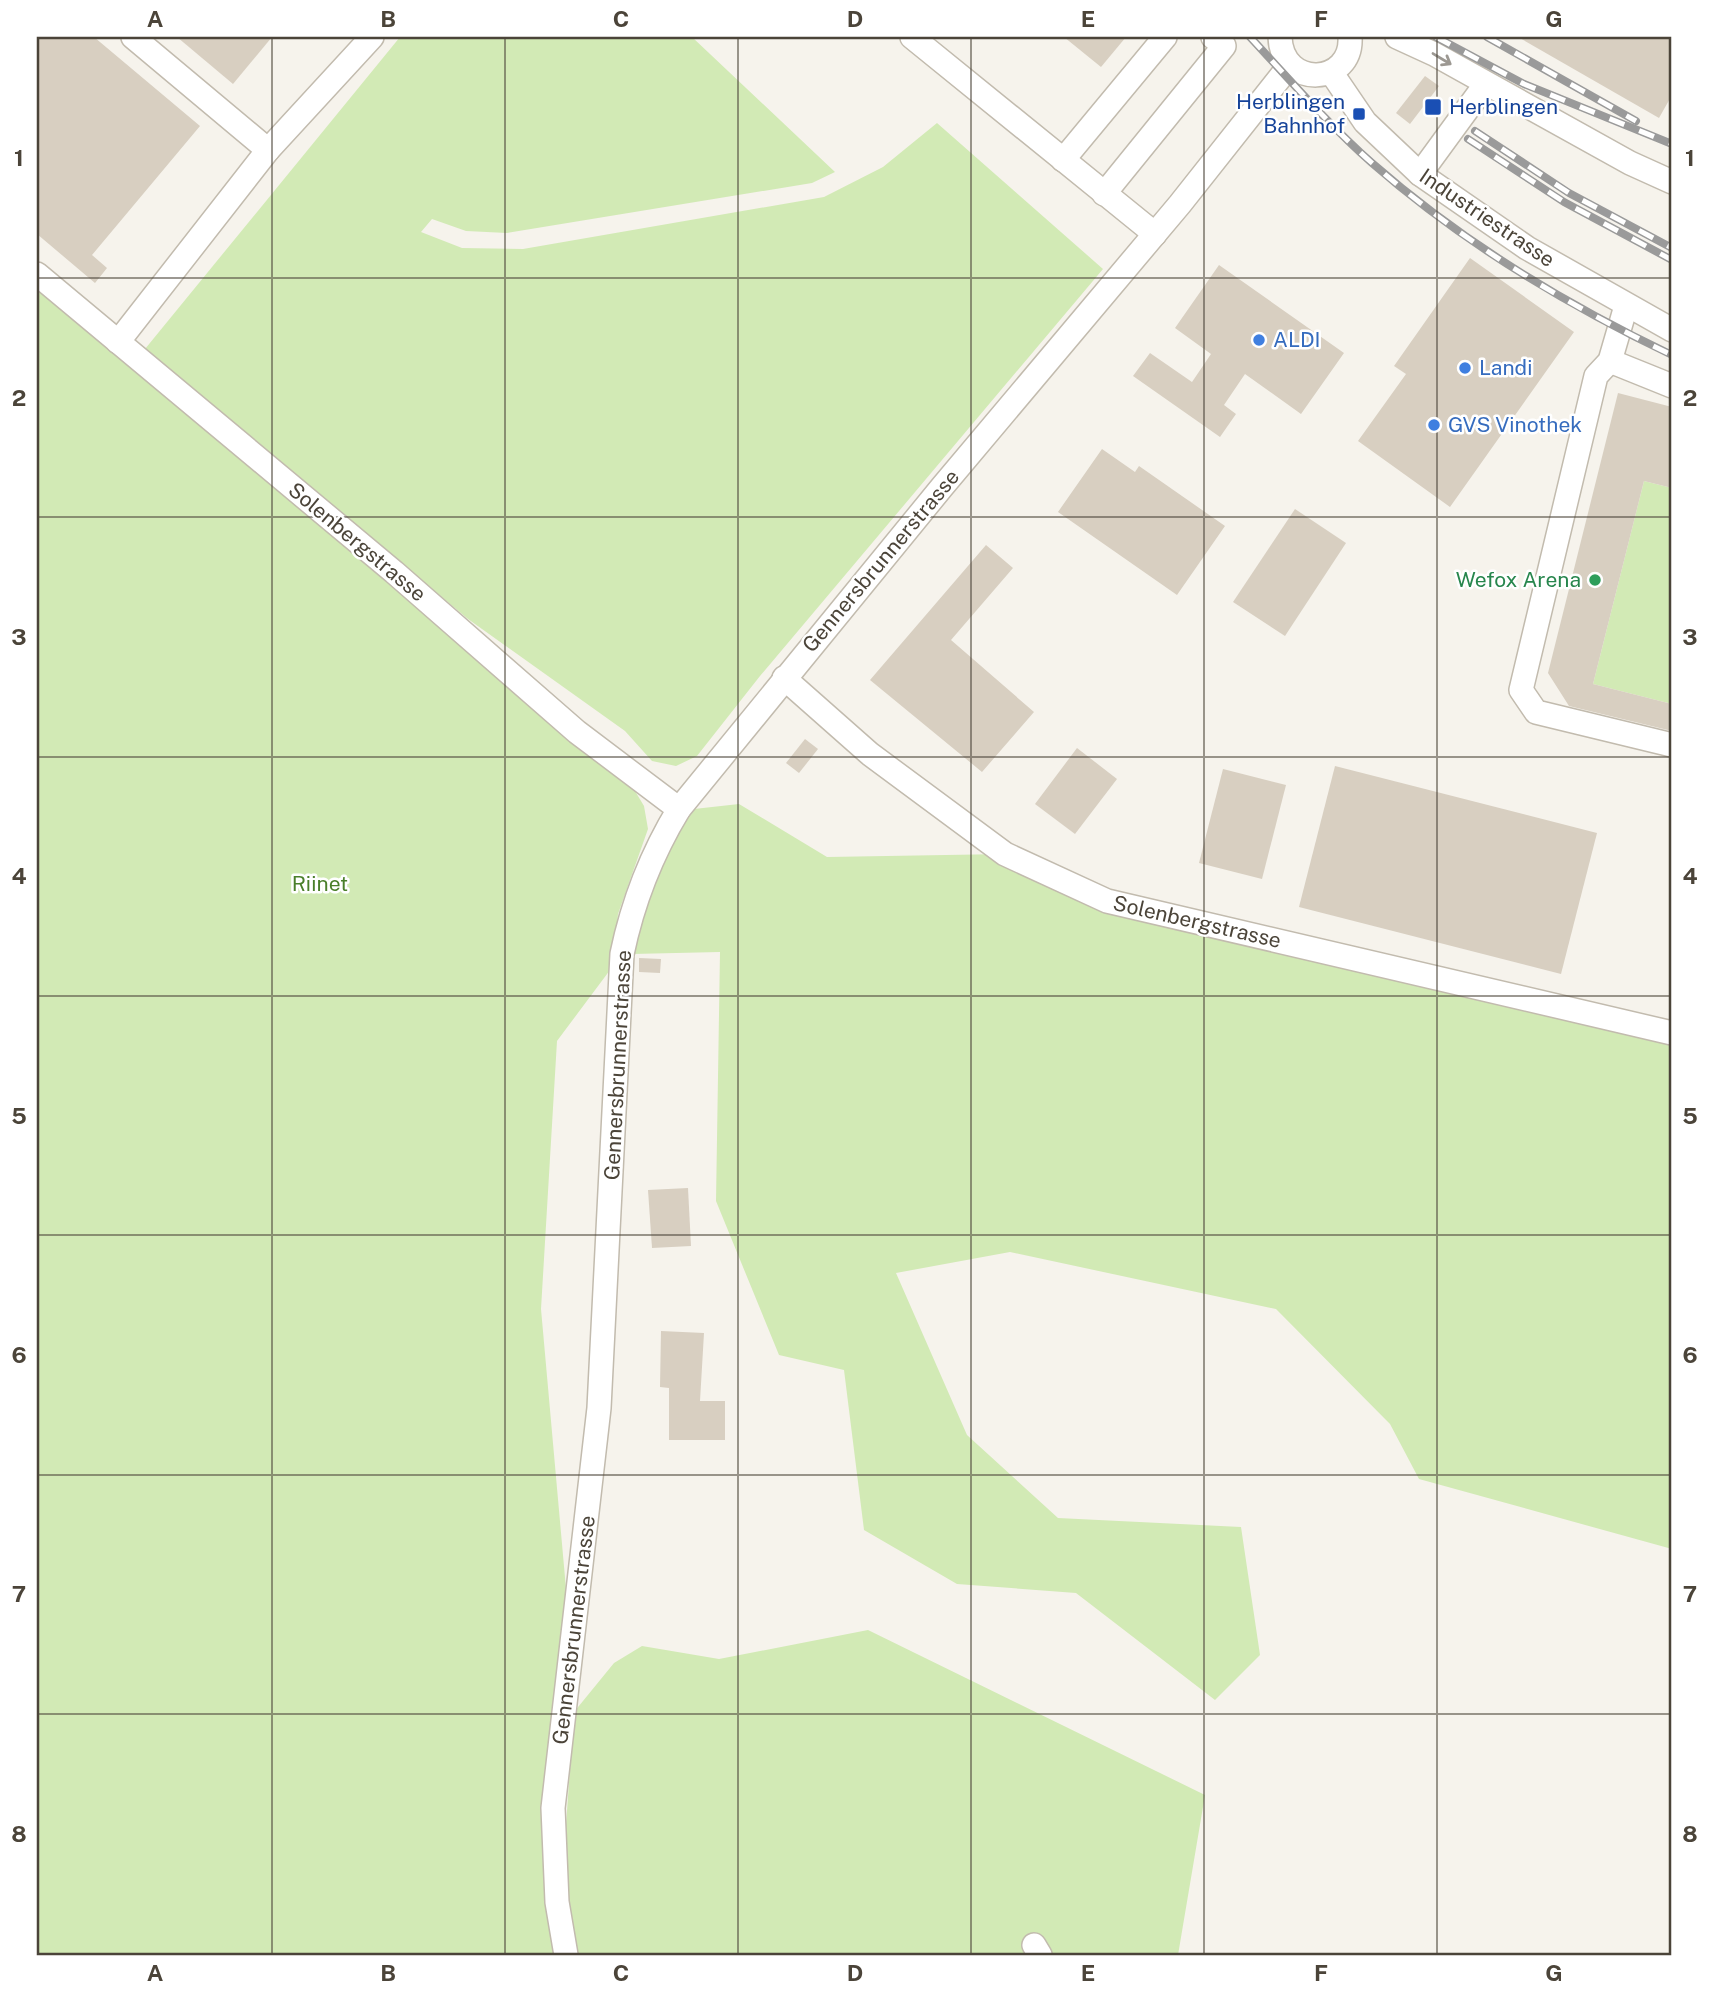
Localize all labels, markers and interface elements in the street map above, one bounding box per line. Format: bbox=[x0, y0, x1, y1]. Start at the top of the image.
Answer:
text: A bbox=[147, 5, 164, 32]
text: B bbox=[380, 5, 396, 32]
text: C bbox=[613, 5, 629, 32]
text: D bbox=[847, 5, 863, 32]
text: E bbox=[1081, 5, 1095, 32]
text: F bbox=[1314, 5, 1328, 32]
text: G bbox=[1545, 5, 1563, 32]
one-way arrow bbox=[1431, 53, 1452, 66]
place label: Herblingen Bahnhof bbox=[1236, 89, 1345, 138]
place label: Herblingen bbox=[1449, 94, 1558, 119]
marker: Herblingen bbox=[1423, 97, 1443, 117]
marker: Herblingen Bahnhof bbox=[1351, 106, 1367, 122]
text: 1 bbox=[14, 144, 24, 171]
text: 1 bbox=[1685, 144, 1695, 171]
street label: Industriestrasse bbox=[1415, 163, 1560, 272]
place label: ALDI bbox=[1273, 327, 1321, 352]
marker: ALDI bbox=[1251, 332, 1267, 348]
place label: Landi bbox=[1479, 355, 1532, 380]
marker: Landi bbox=[1457, 360, 1473, 376]
text: 2 bbox=[12, 384, 26, 411]
text: 2 bbox=[1683, 384, 1697, 411]
place label: GVS Vinothek bbox=[1448, 412, 1582, 437]
marker: GVS Vinothek bbox=[1426, 417, 1442, 433]
street label: Gennersbrunnerstrasse bbox=[797, 464, 964, 657]
street label: Solenbergstrasse bbox=[283, 477, 431, 606]
place label: Wefox Arena bbox=[1456, 567, 1581, 592]
marker: Wefox Arena bbox=[1587, 572, 1603, 588]
text: 3 bbox=[11, 623, 27, 650]
text: 3 bbox=[1682, 623, 1698, 650]
text: 4 bbox=[11, 862, 27, 889]
text: 4 bbox=[1682, 862, 1698, 889]
park label: Riinet bbox=[292, 871, 348, 896]
street label: Solenbergstrasse bbox=[1111, 890, 1284, 953]
street label: Gennersbrunnerstrasse bbox=[599, 949, 636, 1181]
text: 5 bbox=[11, 1102, 27, 1129]
text: 5 bbox=[1682, 1102, 1698, 1129]
text: 6 bbox=[11, 1341, 27, 1368]
text: 6 bbox=[1682, 1341, 1698, 1368]
street label: Gennersbrunnerstrasse bbox=[547, 1514, 600, 1746]
text: 7 bbox=[12, 1580, 26, 1607]
text: 7 bbox=[1683, 1580, 1697, 1607]
text: 8 bbox=[11, 1820, 27, 1847]
text: 8 bbox=[1682, 1820, 1698, 1847]
text: A bbox=[147, 1959, 164, 1986]
text: B bbox=[380, 1959, 396, 1986]
text: C bbox=[613, 1959, 629, 1986]
text: D bbox=[847, 1959, 863, 1986]
text: E bbox=[1081, 1959, 1095, 1986]
text: F bbox=[1314, 1959, 1328, 1986]
text: G bbox=[1545, 1959, 1563, 1986]

